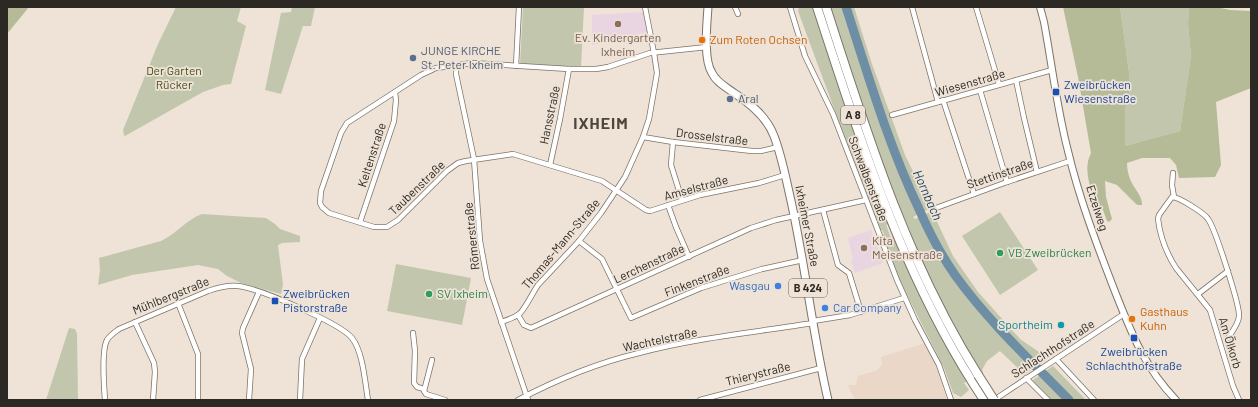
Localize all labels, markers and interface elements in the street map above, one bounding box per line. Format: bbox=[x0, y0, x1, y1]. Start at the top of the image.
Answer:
marker: Ev. Kindergarten Ixheim bbox=[613, 19, 623, 29]
place label: Ev. Kindergarten Ixheim bbox=[575, 30, 661, 58]
place label: Zum Roten Ochsen bbox=[710, 32, 807, 46]
marker: Zum Roten Ochsen bbox=[697, 35, 707, 45]
place label: JUNGE KIRCHE St. Peter Ixheim bbox=[421, 43, 503, 71]
marker: JUNGE KIRCHE St. Peter Ixheim bbox=[408, 53, 418, 63]
park label: Der Garten Rücker bbox=[146, 63, 202, 91]
street label: Wiesenstraße bbox=[933, 65, 1006, 99]
place label: Zweibrücken Wiesenstraße bbox=[1064, 77, 1136, 105]
street label: Hansstraße bbox=[536, 84, 562, 145]
marker: Zweibrücken Wiesenstraße bbox=[1051, 87, 1061, 97]
place label: Aral bbox=[738, 91, 759, 105]
marker: Aral bbox=[725, 94, 735, 104]
road number: A 8 bbox=[841, 106, 865, 124]
district label: IXHEIM bbox=[573, 113, 629, 132]
street label: Keltenstraße bbox=[354, 121, 388, 189]
street label: Drosselstraße bbox=[675, 125, 749, 147]
street label: Schwalbenstraße bbox=[846, 134, 892, 223]
street label: Stettinstraße bbox=[965, 155, 1035, 191]
street label: Taubenstraße bbox=[385, 157, 447, 217]
water label: Hornbach bbox=[910, 167, 946, 223]
street label: Amselstraße bbox=[662, 172, 729, 202]
street label: Etzelweg bbox=[1084, 183, 1112, 232]
street label: Ixheimer Straße bbox=[793, 184, 823, 268]
street label: Thomas-Mann-Straße bbox=[518, 195, 602, 291]
street label: Römerstraße bbox=[460, 202, 482, 271]
place label: Kita Meisenstraße bbox=[872, 233, 942, 261]
street label: Lerchenstraße bbox=[611, 241, 686, 286]
marker: Kita Meisenstraße bbox=[859, 243, 869, 253]
place label: VB Zweibrücken bbox=[1008, 245, 1092, 259]
marker: VB Zweibrücken bbox=[995, 248, 1005, 258]
street label: Finkenstraße bbox=[662, 261, 731, 299]
street label: Mühlbergstraße bbox=[130, 273, 211, 317]
place label: Wasgau bbox=[729, 278, 770, 292]
road number: B 424 bbox=[789, 279, 827, 297]
marker: Wasgau bbox=[773, 281, 783, 291]
place label: Zweibrücken Pistorstraße bbox=[283, 286, 350, 314]
place label: SV Ixheim bbox=[437, 286, 488, 300]
marker: SV Ixheim bbox=[424, 289, 434, 299]
marker: Zweibrücken Pistorstraße bbox=[270, 296, 280, 306]
place label: Car Company bbox=[833, 300, 902, 314]
marker: Car Company bbox=[820, 303, 830, 313]
place label: Gasthaus Kuhn bbox=[1140, 304, 1189, 332]
marker: Gasthaus Kuhn bbox=[1127, 314, 1137, 324]
street label: Am Ölkorb bbox=[1217, 315, 1245, 370]
street label: Schlachthofstraße bbox=[1008, 316, 1097, 380]
place label: Sportheim bbox=[998, 317, 1053, 331]
marker: Sportheim bbox=[1056, 320, 1066, 330]
street label: Wachtelstraße bbox=[621, 324, 698, 354]
marker: Zweibrücken Schlachthofstraße bbox=[1129, 333, 1139, 343]
place label: Zweibrücken Schlachthofstraße bbox=[1086, 344, 1182, 372]
street label: Thierystraße bbox=[724, 358, 792, 388]

